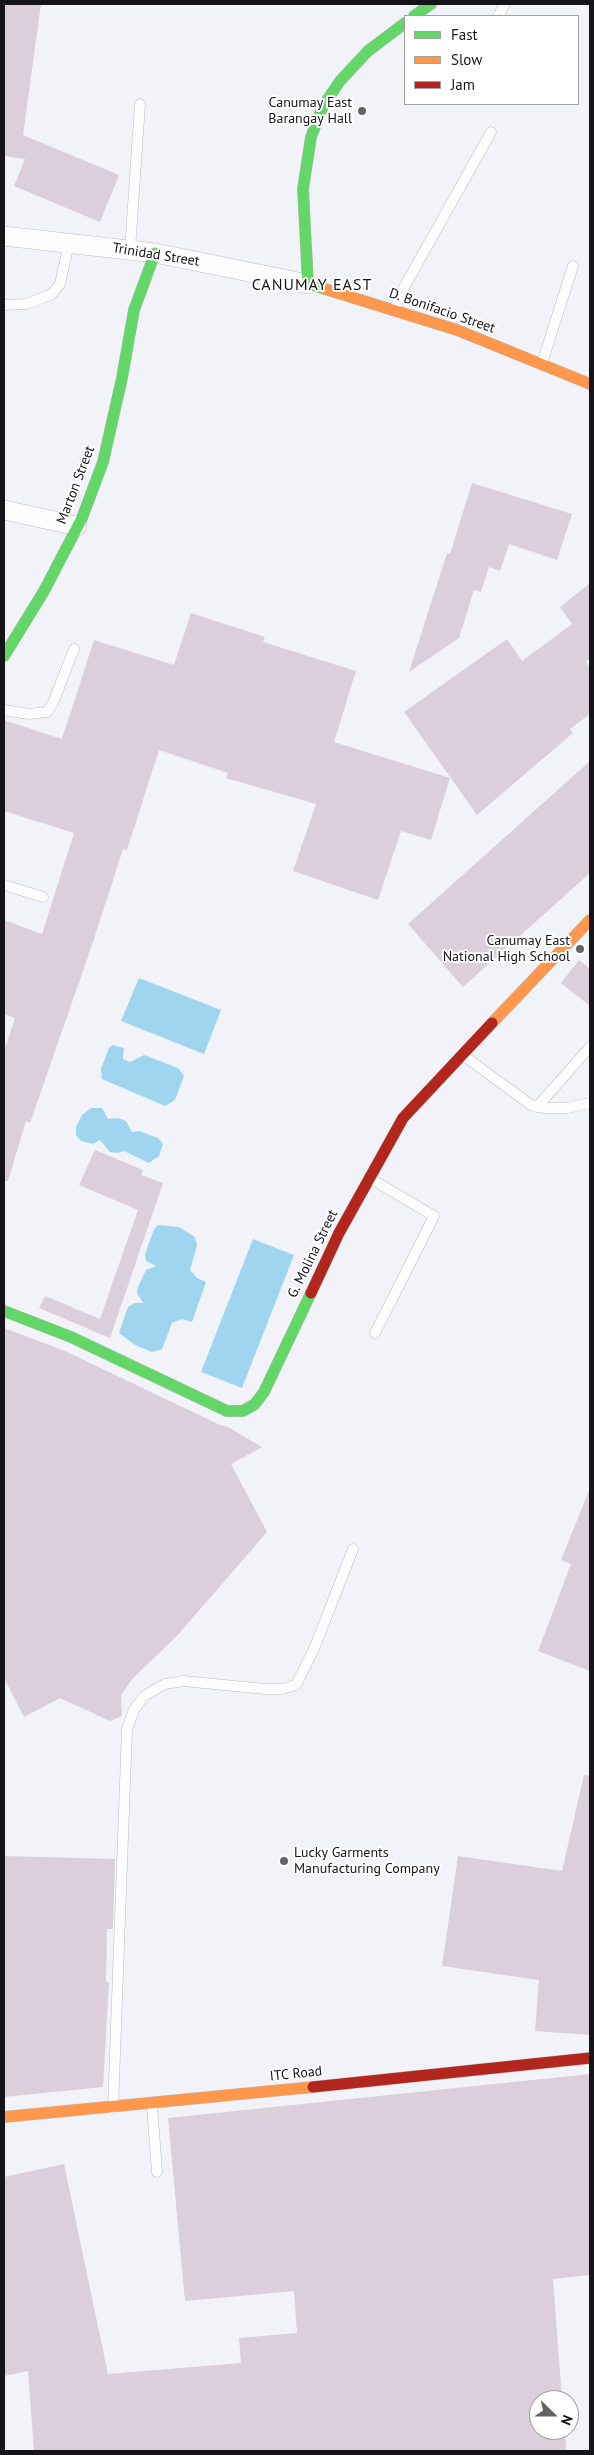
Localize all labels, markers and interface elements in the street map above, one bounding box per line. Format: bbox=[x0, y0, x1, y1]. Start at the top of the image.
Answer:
legend bbox=[404, 15, 579, 105]
text: Fast bbox=[451, 25, 478, 44]
text: Slow bbox=[451, 50, 482, 69]
text: Jam bbox=[451, 75, 475, 94]
place label: Canumay East Barangay Hall bbox=[268, 95, 352, 128]
marker: Canumay East Barangay Hall bbox=[356, 105, 368, 117]
street label: Trinidad Street bbox=[111, 240, 201, 270]
district label: CANUMAY EAST bbox=[250, 275, 374, 295]
street label: D. Bonifacio Street bbox=[387, 285, 497, 337]
street label: Marton Street bbox=[53, 444, 99, 526]
place label: Canumay East National High School bbox=[443, 933, 570, 966]
marker: Canumay East National High School bbox=[574, 943, 586, 955]
street label: G. Molina Street bbox=[284, 1207, 342, 1301]
place label: Lucky Garments Manufacturing Company bbox=[294, 1845, 440, 1878]
marker: Lucky Garments Manufacturing Company bbox=[278, 1855, 290, 1867]
street label: ITC Road bbox=[269, 2063, 323, 2085]
north arrow bbox=[529, 2390, 579, 2440]
text: N bbox=[557, 2413, 577, 2428]

